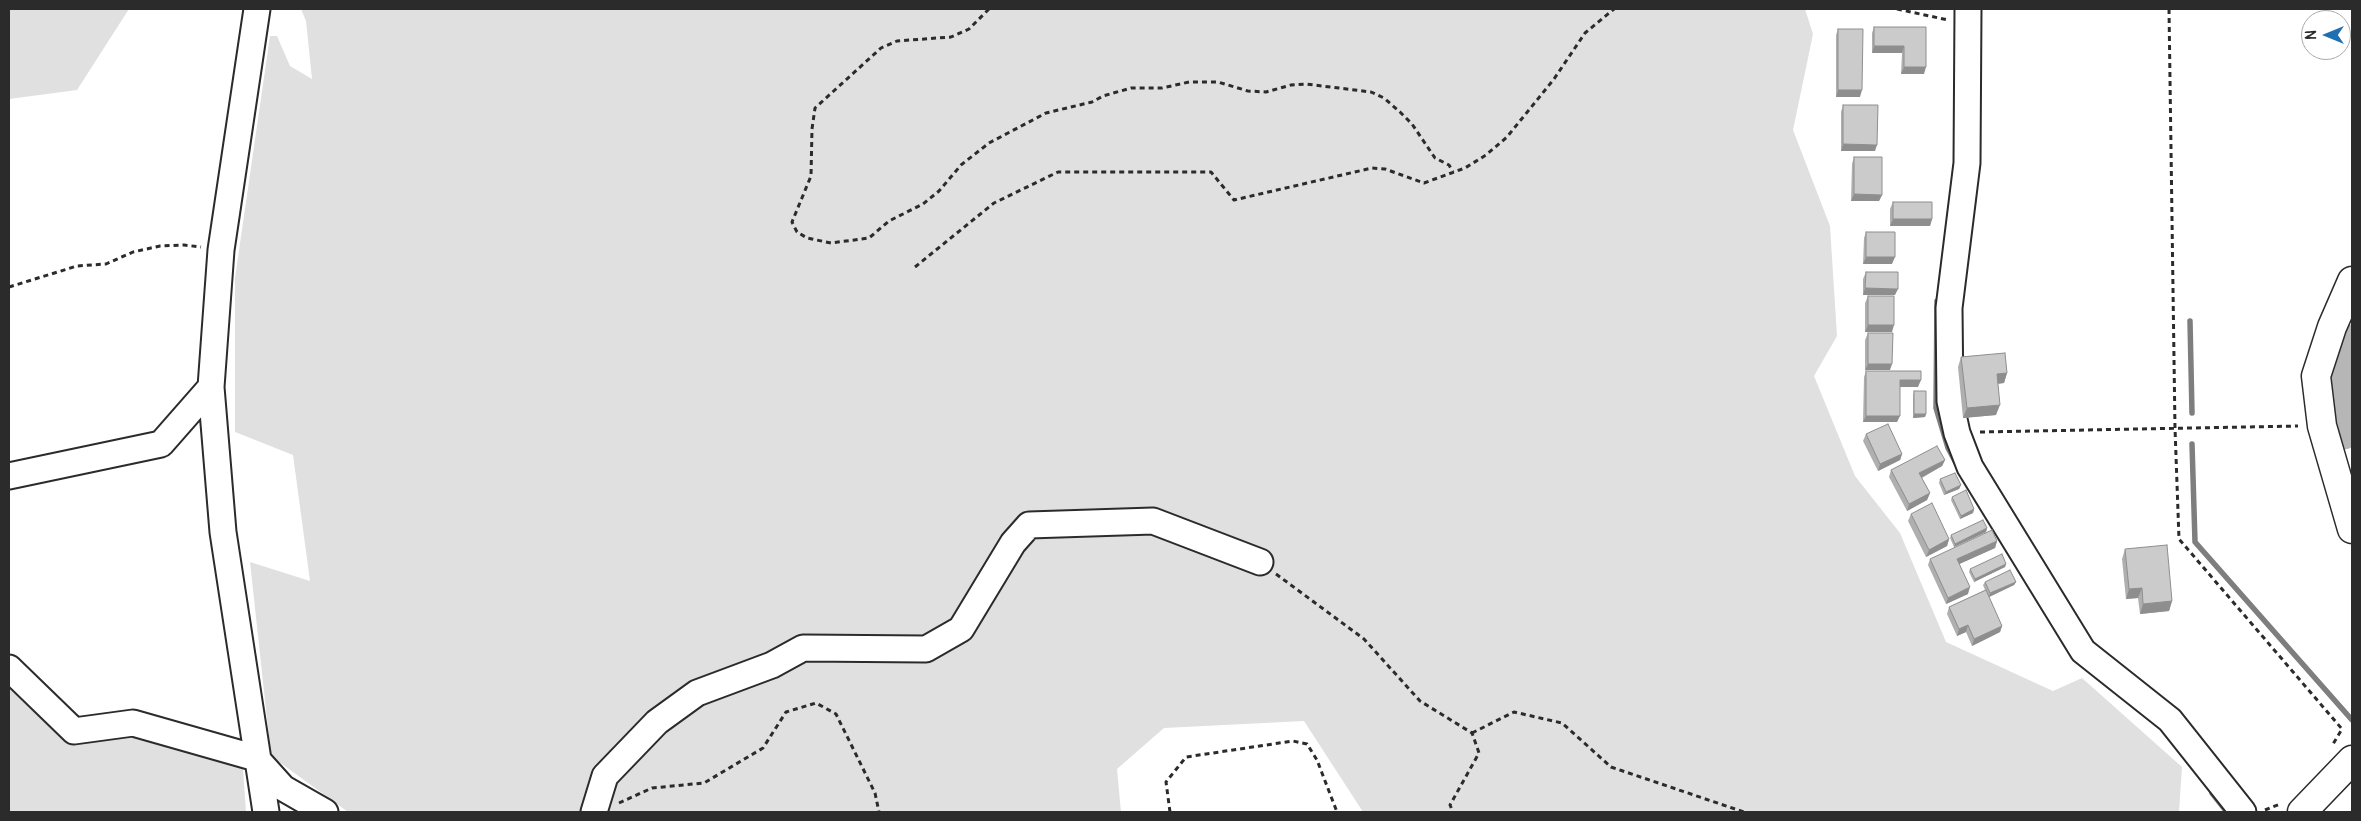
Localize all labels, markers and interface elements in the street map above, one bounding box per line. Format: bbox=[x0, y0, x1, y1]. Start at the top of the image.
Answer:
north arrow bbox=[2301, 10, 2351, 60]
text: N bbox=[2303, 30, 2320, 40]

